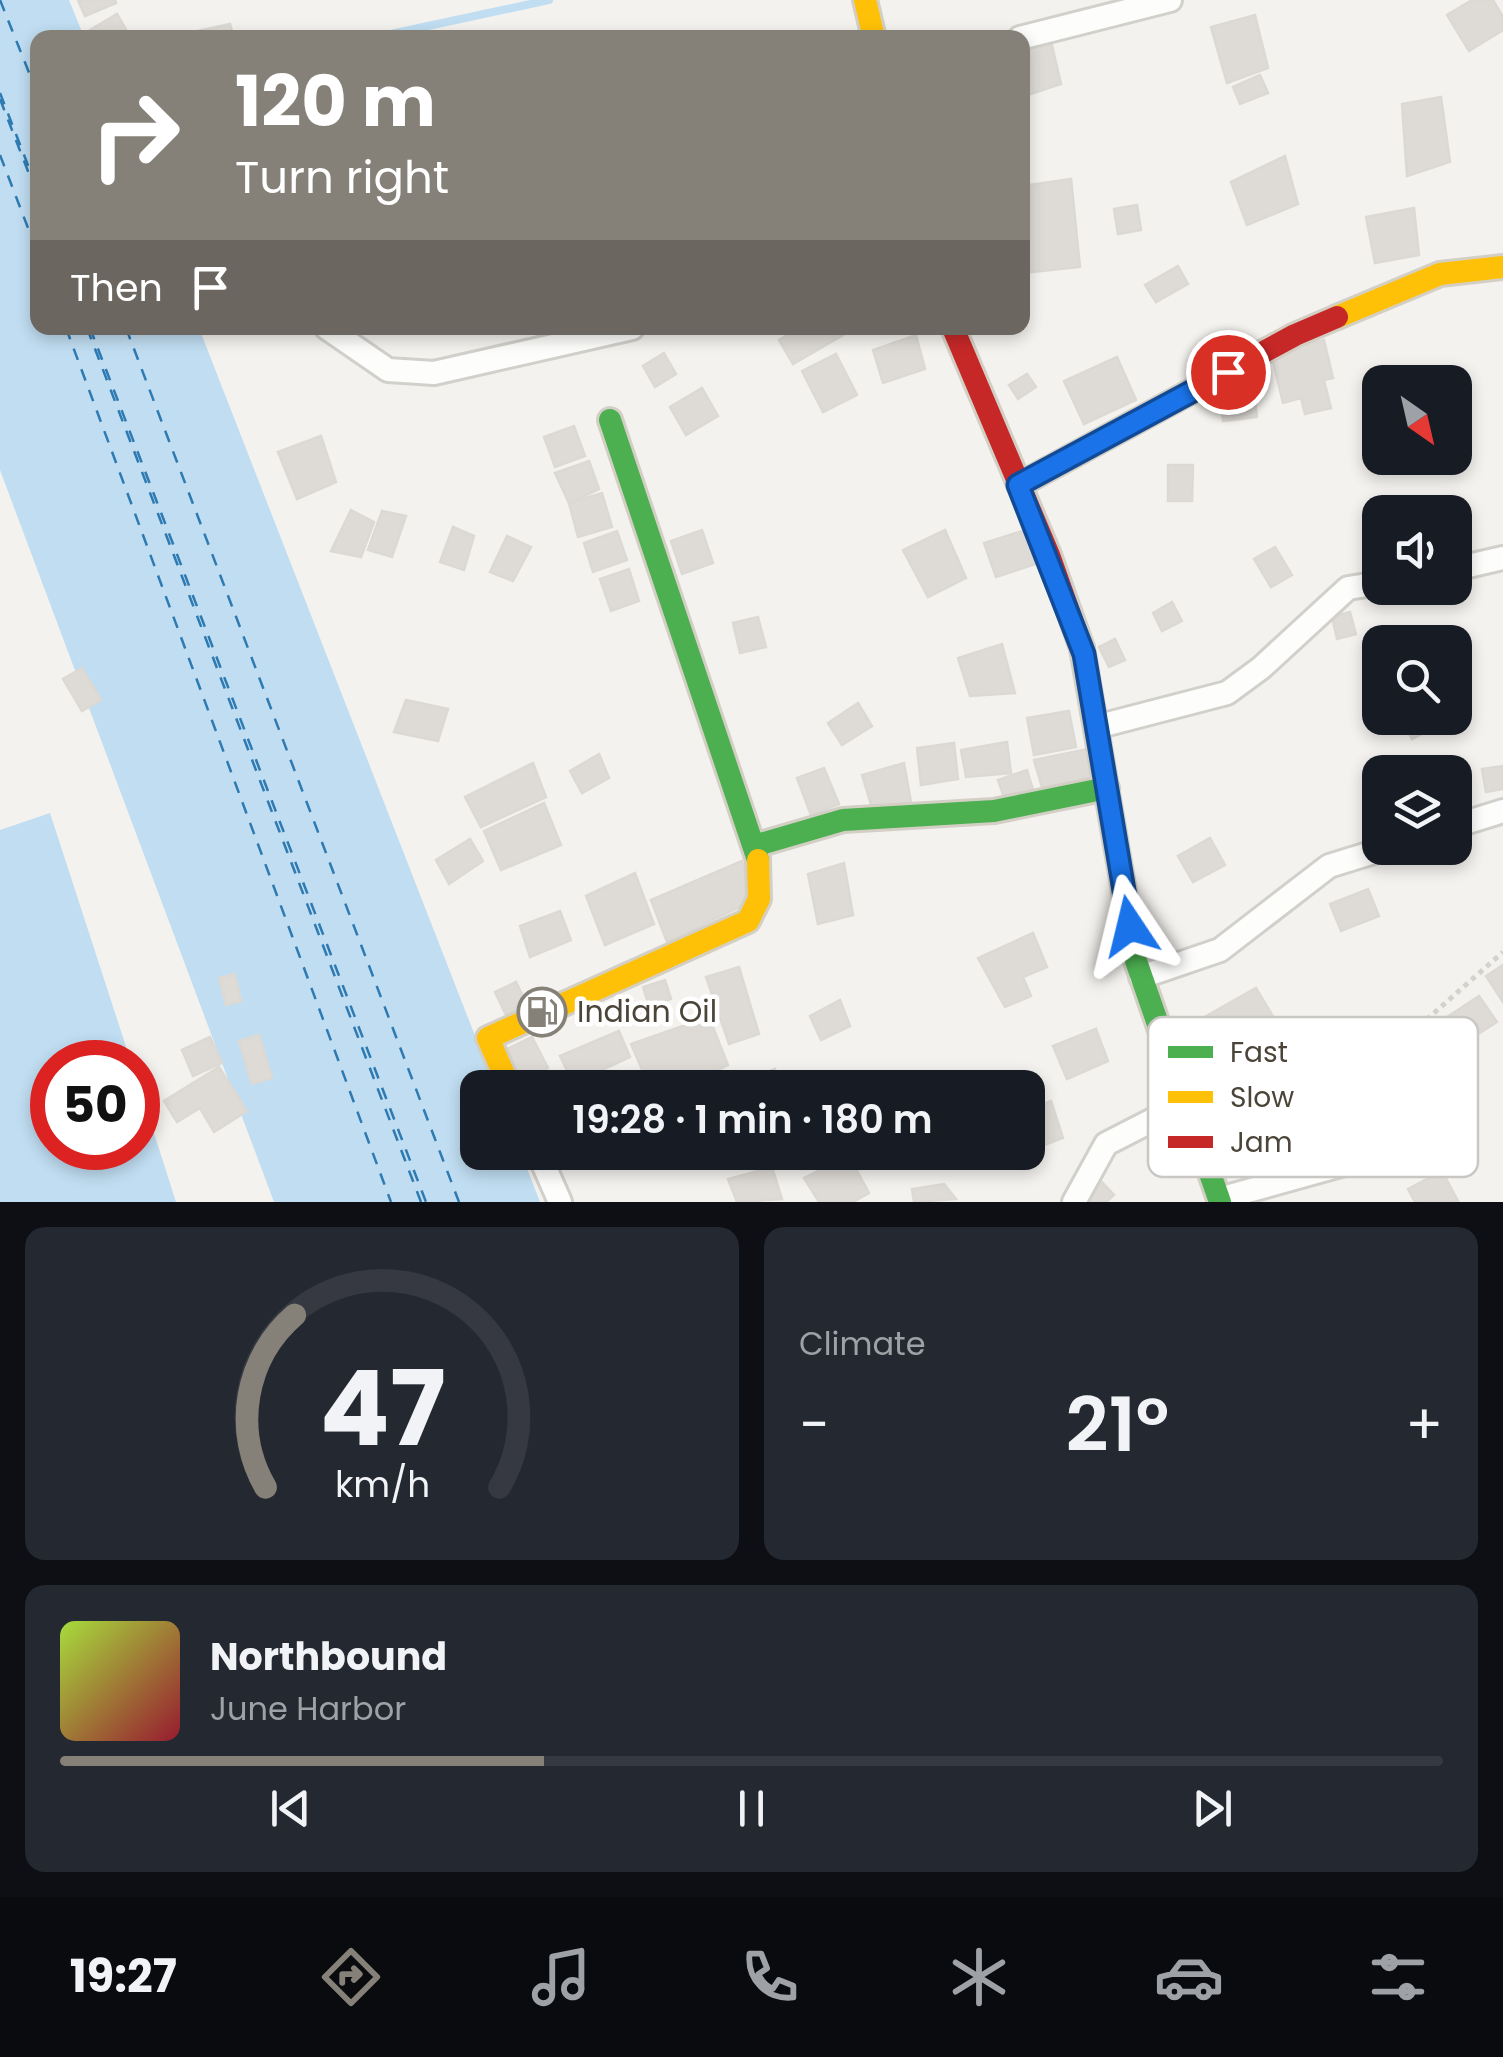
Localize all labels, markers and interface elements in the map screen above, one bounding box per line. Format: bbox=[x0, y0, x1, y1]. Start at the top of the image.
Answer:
text: 120 m bbox=[235, 52, 436, 151]
icon: right bbox=[70, 70, 200, 200]
text: Turn right bbox=[235, 146, 449, 209]
icon: arrive bbox=[183, 260, 238, 315]
text: Then bbox=[70, 261, 163, 314]
pin bbox=[1186, 330, 1271, 415]
icon: arrive bbox=[1201, 345, 1256, 400]
north arrow bbox=[1362, 365, 1472, 475]
map controls bbox=[1362, 365, 1472, 865]
button: sound bbox=[1362, 495, 1472, 605]
button: search bbox=[1362, 625, 1472, 735]
button: layers bbox=[1362, 755, 1472, 865]
position arrow bbox=[1078, 874, 1182, 978]
fuel station icon: Indian Oil bbox=[516, 986, 568, 1038]
place label: Indian Oil bbox=[577, 990, 717, 1033]
legend bbox=[1148, 1017, 1478, 1177]
text: Fast bbox=[1230, 1033, 1288, 1072]
speed limit sign: 50 bbox=[30, 1040, 160, 1170]
text: Slow bbox=[1230, 1078, 1294, 1117]
text: 19:28 · 1 min · 180 m bbox=[572, 1093, 933, 1146]
text: Jam bbox=[1230, 1123, 1293, 1162]
text: Climate bbox=[799, 1321, 926, 1366]
text: 47 bbox=[319, 1336, 445, 1481]
text: 21° bbox=[1066, 1372, 1169, 1477]
text: − bbox=[799, 1386, 829, 1463]
text: + bbox=[1405, 1386, 1443, 1463]
text: km/h bbox=[334, 1459, 430, 1510]
text: Northbound bbox=[210, 1630, 447, 1683]
text: June Harbor bbox=[210, 1686, 406, 1731]
icon: previous bbox=[263, 1781, 318, 1836]
icon: pause bbox=[724, 1781, 779, 1836]
icon: next bbox=[1185, 1781, 1240, 1836]
icon: directions bbox=[316, 1942, 386, 2012]
icon: music bbox=[526, 1942, 596, 2012]
icon: phone bbox=[735, 1942, 805, 2012]
icon: climate bbox=[944, 1942, 1014, 2012]
icon: car bbox=[1154, 1942, 1224, 2012]
icon: filters bbox=[1363, 1942, 1433, 2012]
text: 19:27 bbox=[70, 1945, 177, 2008]

